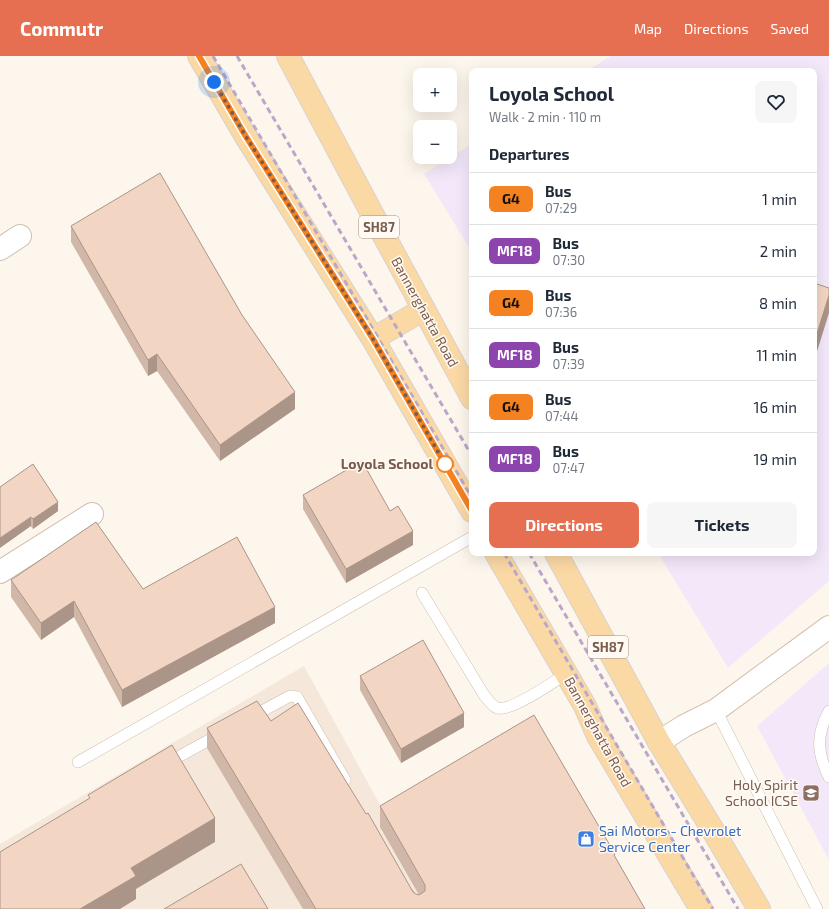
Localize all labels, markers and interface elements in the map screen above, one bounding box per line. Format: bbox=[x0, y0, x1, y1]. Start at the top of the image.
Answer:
text: Commutr bbox=[20, 17, 103, 40]
text: Map bbox=[634, 20, 662, 37]
text: Directions bbox=[684, 20, 749, 37]
text: Saved bbox=[771, 20, 809, 37]
map controls bbox=[413, 68, 457, 164]
button: + bbox=[413, 68, 457, 112]
your location bbox=[204, 72, 224, 92]
button: heart bbox=[755, 81, 797, 123]
text: Loyola School bbox=[489, 82, 614, 105]
text: Walk · 2 min · 110 m bbox=[489, 109, 601, 125]
button: − bbox=[413, 120, 457, 164]
text: Departures bbox=[489, 145, 569, 163]
text: Bus bbox=[545, 182, 571, 200]
text: G4 bbox=[502, 190, 520, 207]
text: 1 min bbox=[762, 190, 797, 208]
text: 07:29 bbox=[545, 200, 577, 216]
road number: SH87 bbox=[359, 216, 399, 238]
text: Bus bbox=[552, 234, 579, 252]
text: MF18 bbox=[497, 242, 532, 259]
text: 2 min bbox=[760, 242, 797, 260]
text: 07:30 bbox=[552, 252, 585, 268]
street label: Bannerghatta Road bbox=[388, 254, 463, 370]
text: Bus bbox=[545, 286, 571, 304]
text: G4 bbox=[502, 294, 520, 311]
text: 8 min bbox=[759, 294, 797, 312]
text: 07:36 bbox=[545, 304, 577, 320]
text: Bus bbox=[552, 338, 579, 356]
text: MF18 bbox=[497, 346, 532, 363]
text: 11 min bbox=[756, 346, 797, 364]
text: 07:39 bbox=[552, 356, 585, 372]
text: Bus bbox=[545, 390, 571, 408]
text: G4 bbox=[502, 398, 520, 415]
text: 16 min bbox=[754, 398, 797, 416]
text: 07:44 bbox=[545, 408, 579, 424]
text: Bus bbox=[552, 442, 579, 460]
text: MF18 bbox=[497, 450, 532, 467]
text: 19 min bbox=[754, 450, 797, 468]
place label: Loyola School bbox=[341, 455, 433, 472]
marker: Loyola School bbox=[436, 455, 454, 473]
text: 07:47 bbox=[552, 460, 585, 476]
button: Directions bbox=[489, 502, 639, 548]
button: Tickets bbox=[647, 502, 797, 548]
road number: SH87 bbox=[588, 636, 628, 658]
street label: Bannerghatta Road bbox=[561, 674, 636, 790]
place label: Holy Spirit School ICSE bbox=[725, 776, 798, 809]
school or university icon: Holy Spirit School ICSE bbox=[801, 783, 821, 803]
place label: Sai Motors - Chevrolet Service Center bbox=[599, 822, 741, 855]
shop icon: Sai Motors - Chevrolet Service Center bbox=[576, 829, 596, 849]

